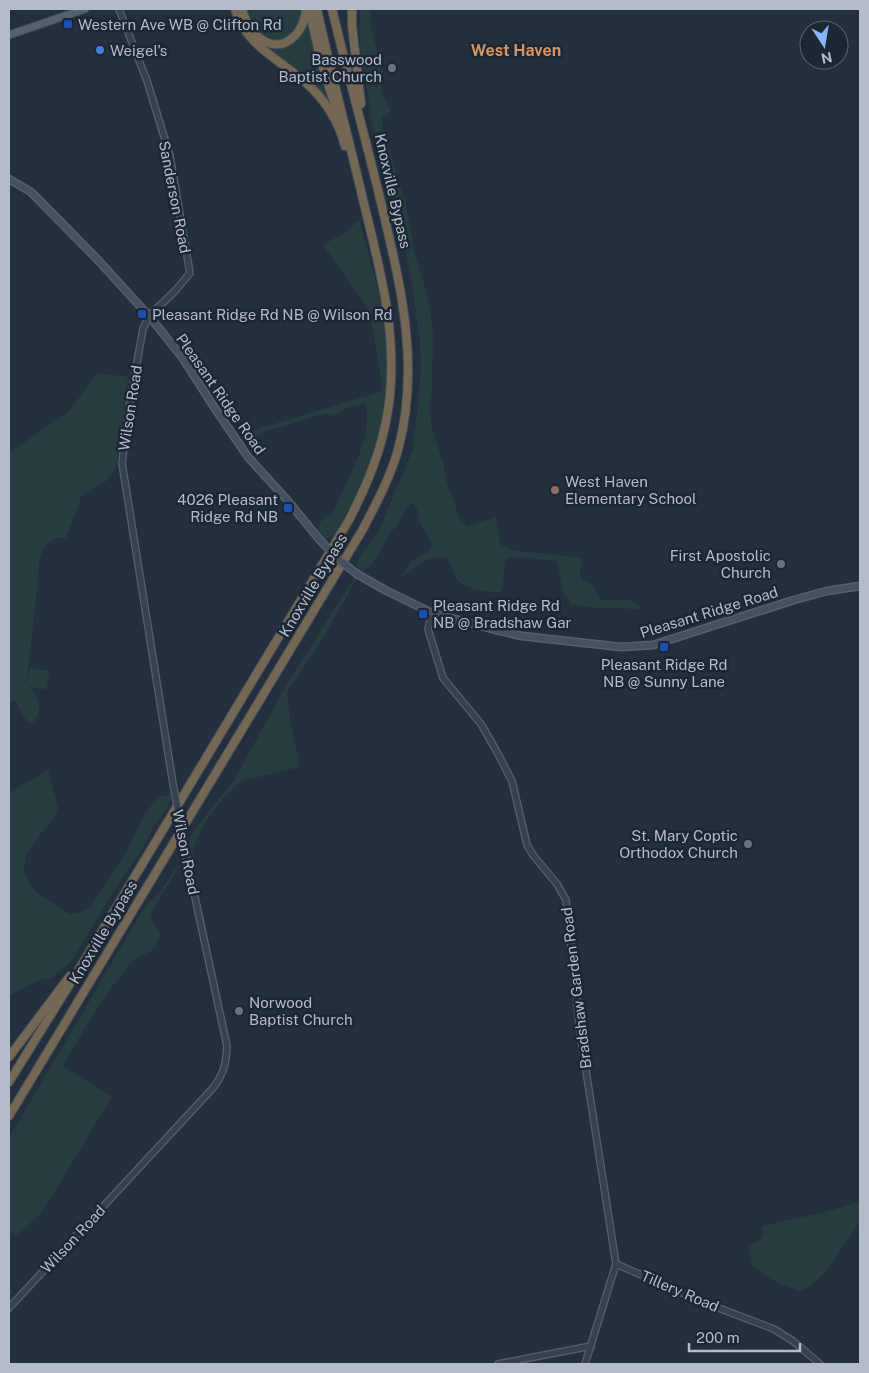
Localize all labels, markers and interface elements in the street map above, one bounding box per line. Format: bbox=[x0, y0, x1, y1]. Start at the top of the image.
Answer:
place label: Western Ave WB @ Clifton Rd bbox=[78, 16, 282, 33]
marker: Western Ave WB @ Clifton Rd bbox=[62, 18, 74, 30]
north arrow bbox=[799, 20, 849, 70]
district label: West Haven bbox=[471, 41, 561, 60]
place label: Weigel's bbox=[110, 42, 167, 59]
marker: Weigel's bbox=[94, 44, 106, 56]
text: N bbox=[820, 49, 834, 67]
place label: Basswood Baptist Church bbox=[278, 51, 382, 85]
marker: Basswood Baptist Church bbox=[386, 62, 398, 74]
street label: Knoxville Bypass bbox=[372, 132, 414, 250]
street label: Sanderson Road bbox=[156, 139, 194, 255]
place label: Pleasant Ridge Rd NB @ Wilson Rd bbox=[152, 306, 393, 323]
marker: Pleasant Ridge Rd NB @ Wilson Rd bbox=[136, 308, 148, 320]
street label: Pleasant Ridge Road bbox=[173, 330, 269, 458]
street label: Wilson Road bbox=[115, 364, 145, 452]
place label: West Haven Elementary School bbox=[565, 473, 697, 507]
marker: West Haven Elementary School bbox=[549, 484, 561, 496]
place label: 4026 Pleasant Ridge Rd NB bbox=[177, 491, 278, 525]
marker: 4026 Pleasant Ridge Rd NB bbox=[282, 502, 294, 514]
street label: Knoxville Bypass bbox=[275, 530, 351, 640]
place label: First Apostolic Church bbox=[670, 547, 771, 581]
marker: First Apostolic Church bbox=[775, 558, 787, 570]
street label: Pleasant Ridge Road bbox=[638, 583, 780, 641]
place label: Pleasant Ridge Rd NB @ Bradshaw Gar bbox=[433, 597, 572, 631]
marker: Pleasant Ridge Rd NB @ Bradshaw Gar bbox=[417, 608, 429, 620]
marker: Pleasant Ridge Rd NB @ Sunny Lane bbox=[658, 641, 670, 653]
place label: Pleasant Ridge Rd NB @ Sunny Lane bbox=[601, 656, 727, 690]
street label: Wilson Road bbox=[169, 808, 203, 896]
place label: St. Mary Coptic Orthodox Church bbox=[619, 827, 738, 861]
marker: St. Mary Coptic Orthodox Church bbox=[742, 838, 754, 850]
street label: Knoxville Bypass bbox=[65, 877, 141, 987]
street label: Bradshaw Garden Road bbox=[558, 906, 594, 1070]
place label: Norwood Baptist Church bbox=[249, 994, 353, 1028]
marker: Norwood Baptist Church bbox=[233, 1005, 245, 1017]
street label: Wilson Road bbox=[37, 1202, 109, 1276]
street label: Tillery Road bbox=[639, 1267, 721, 1315]
scale bar bbox=[689, 1320, 800, 1352]
text: 200 m bbox=[696, 1329, 740, 1346]

